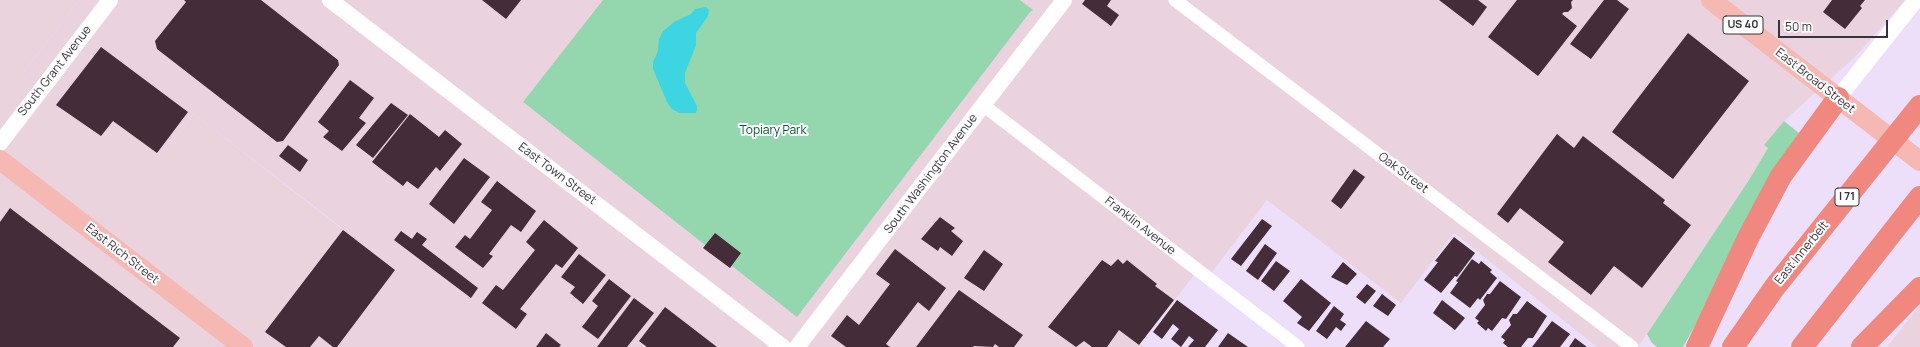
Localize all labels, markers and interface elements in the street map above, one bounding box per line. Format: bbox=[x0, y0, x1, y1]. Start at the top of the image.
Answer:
scale bar bbox=[1780, 12, 1890, 38]
road number: US 40 bbox=[1723, 16, 1763, 34]
text: 50 m bbox=[1785, 18, 1812, 35]
street label: South Grant Avenue bbox=[15, 23, 95, 119]
street label: East Broad Street bbox=[1772, 45, 1858, 117]
street label: South Washington Avenue bbox=[881, 111, 981, 237]
park label: Topiary Park bbox=[740, 124, 806, 138]
street label: East Town Street bbox=[515, 140, 599, 208]
street label: Oak Street bbox=[1375, 150, 1431, 196]
road number: I 71 bbox=[1835, 188, 1859, 206]
street label: Franklin Avenue bbox=[1102, 194, 1178, 258]
street label: East Innerbelt bbox=[1772, 219, 1832, 287]
street label: East Rich Street bbox=[83, 221, 161, 287]

